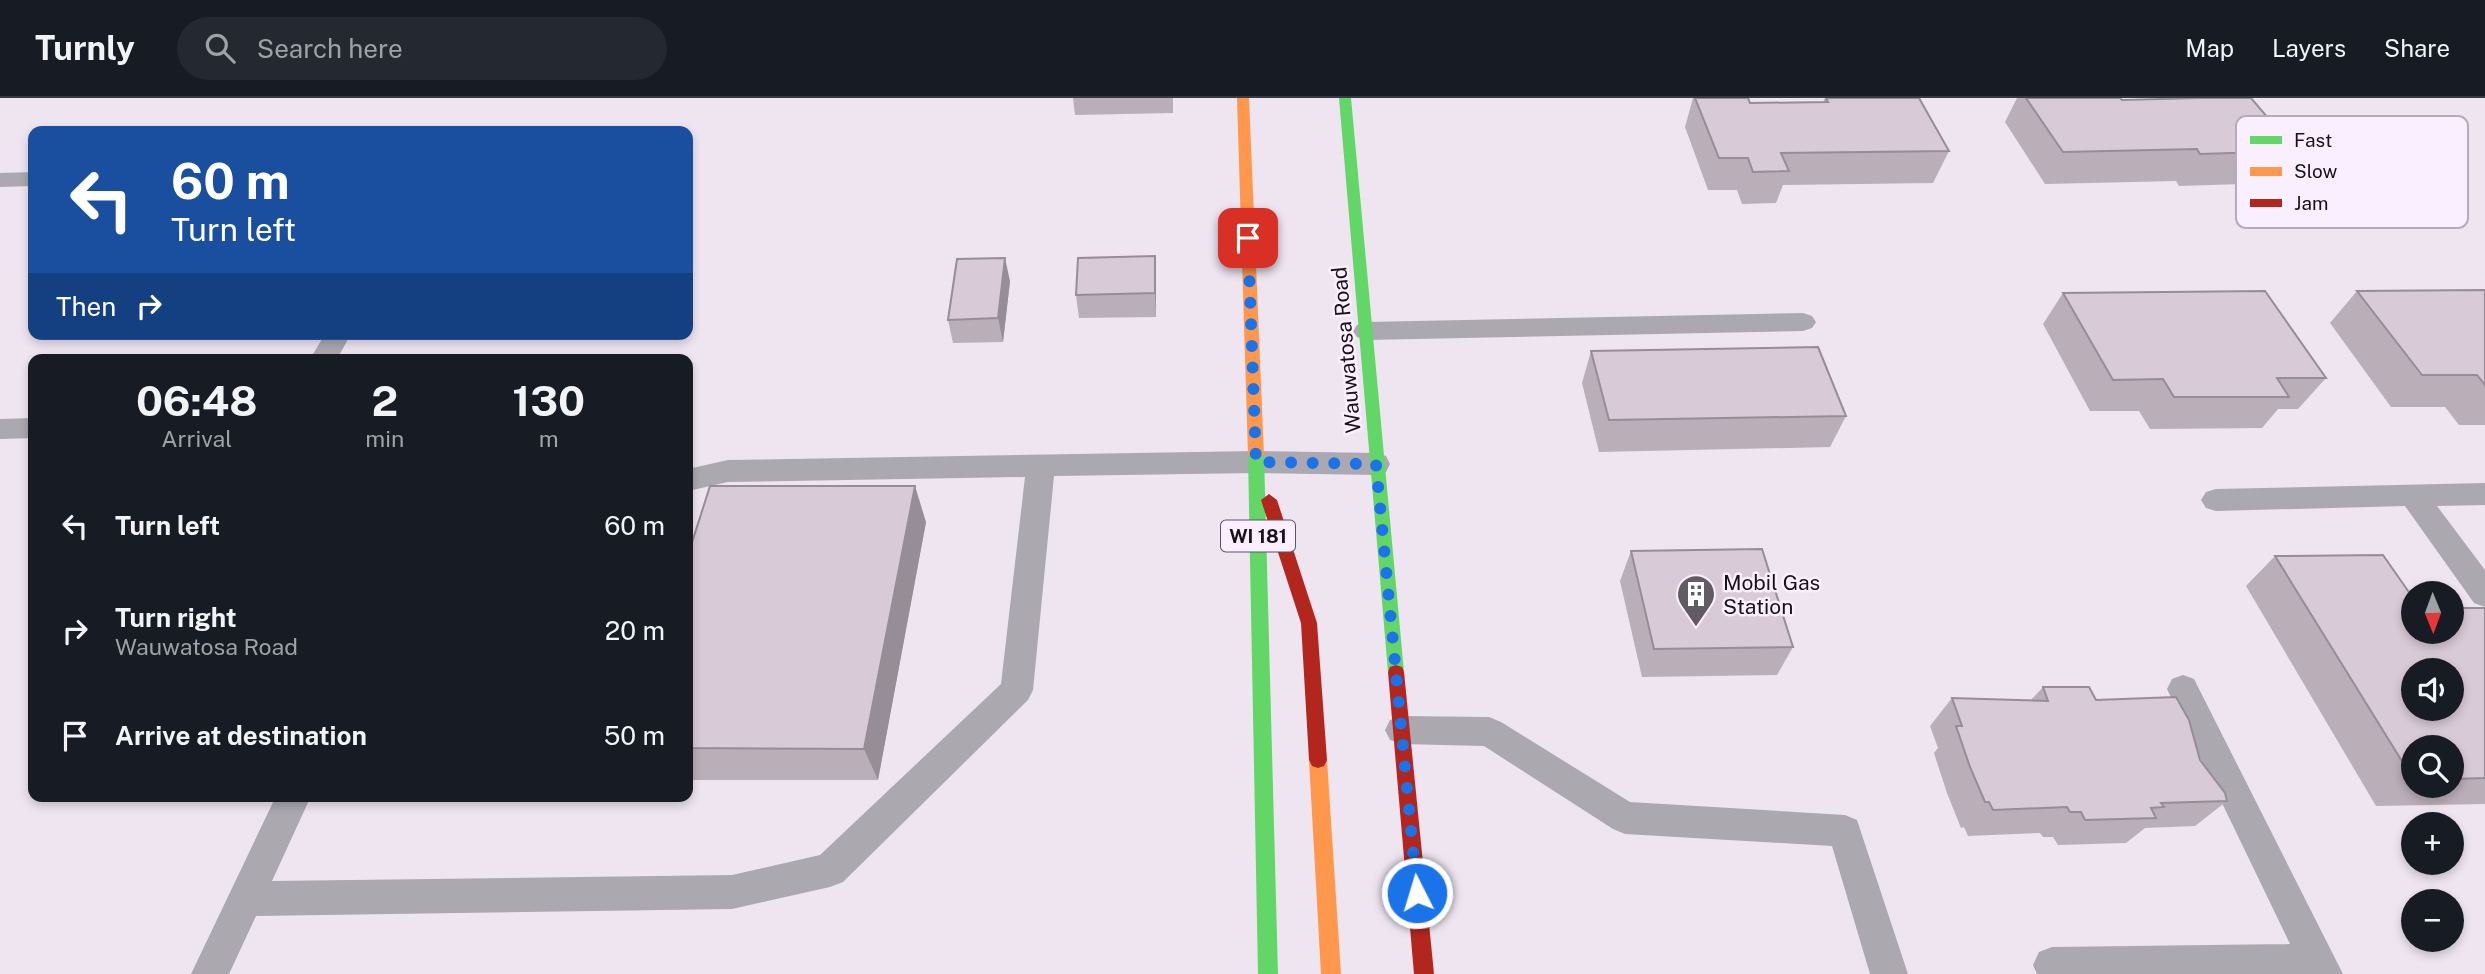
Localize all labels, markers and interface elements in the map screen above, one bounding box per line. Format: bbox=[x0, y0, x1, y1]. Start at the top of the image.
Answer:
search box bbox=[177, 17, 667, 80]
text: Turnly bbox=[35, 29, 135, 67]
icon: search bbox=[201, 29, 239, 67]
text: Search here bbox=[257, 33, 403, 64]
text: Map bbox=[2185, 34, 2234, 62]
text: Layers bbox=[2272, 34, 2346, 62]
text: Share bbox=[2384, 34, 2450, 62]
legend bbox=[2236, 116, 2468, 228]
text: Fast bbox=[2294, 129, 2332, 151]
text: 60 m bbox=[171, 152, 290, 210]
icon: left bbox=[56, 154, 147, 245]
text: Slow bbox=[2294, 160, 2338, 182]
text: Jam bbox=[2294, 192, 2328, 214]
pin bbox=[1218, 208, 1278, 268]
text: Turn left bbox=[171, 211, 296, 248]
icon: arrive bbox=[1229, 219, 1267, 257]
street label: Wauwatosa Road bbox=[1326, 266, 1366, 434]
icon: right bbox=[130, 287, 168, 325]
text: Then bbox=[56, 291, 116, 322]
text: 06:48 bbox=[136, 376, 257, 425]
text: 2 bbox=[372, 376, 398, 425]
text: 130 bbox=[512, 376, 585, 425]
text: Arrival bbox=[161, 425, 232, 452]
text: min bbox=[365, 425, 404, 452]
text: m bbox=[539, 425, 559, 452]
icon: left bbox=[56, 507, 94, 545]
text: Turn left bbox=[115, 510, 220, 541]
text: 60 m bbox=[604, 510, 665, 541]
road number: WI 181 bbox=[1221, 520, 1295, 551]
place label: Mobil Gas Station bbox=[1723, 570, 1820, 619]
building icon: Mobil Gas Station bbox=[1675, 573, 1717, 628]
north arrow bbox=[2401, 581, 2464, 644]
map controls bbox=[2401, 581, 2464, 952]
text: Turn right bbox=[115, 602, 237, 633]
icon: right bbox=[56, 612, 94, 650]
text: 20 m bbox=[605, 615, 665, 646]
text: Wauwatosa Road bbox=[115, 633, 298, 660]
button: sound bbox=[2401, 658, 2464, 721]
icon: arrive bbox=[56, 717, 94, 755]
text: Arrive at destination bbox=[115, 720, 367, 751]
text: 50 m bbox=[604, 720, 665, 751]
button: search bbox=[2401, 735, 2464, 798]
button: + bbox=[2401, 812, 2464, 875]
position arrow bbox=[1380, 856, 1454, 930]
button: − bbox=[2401, 889, 2464, 952]

